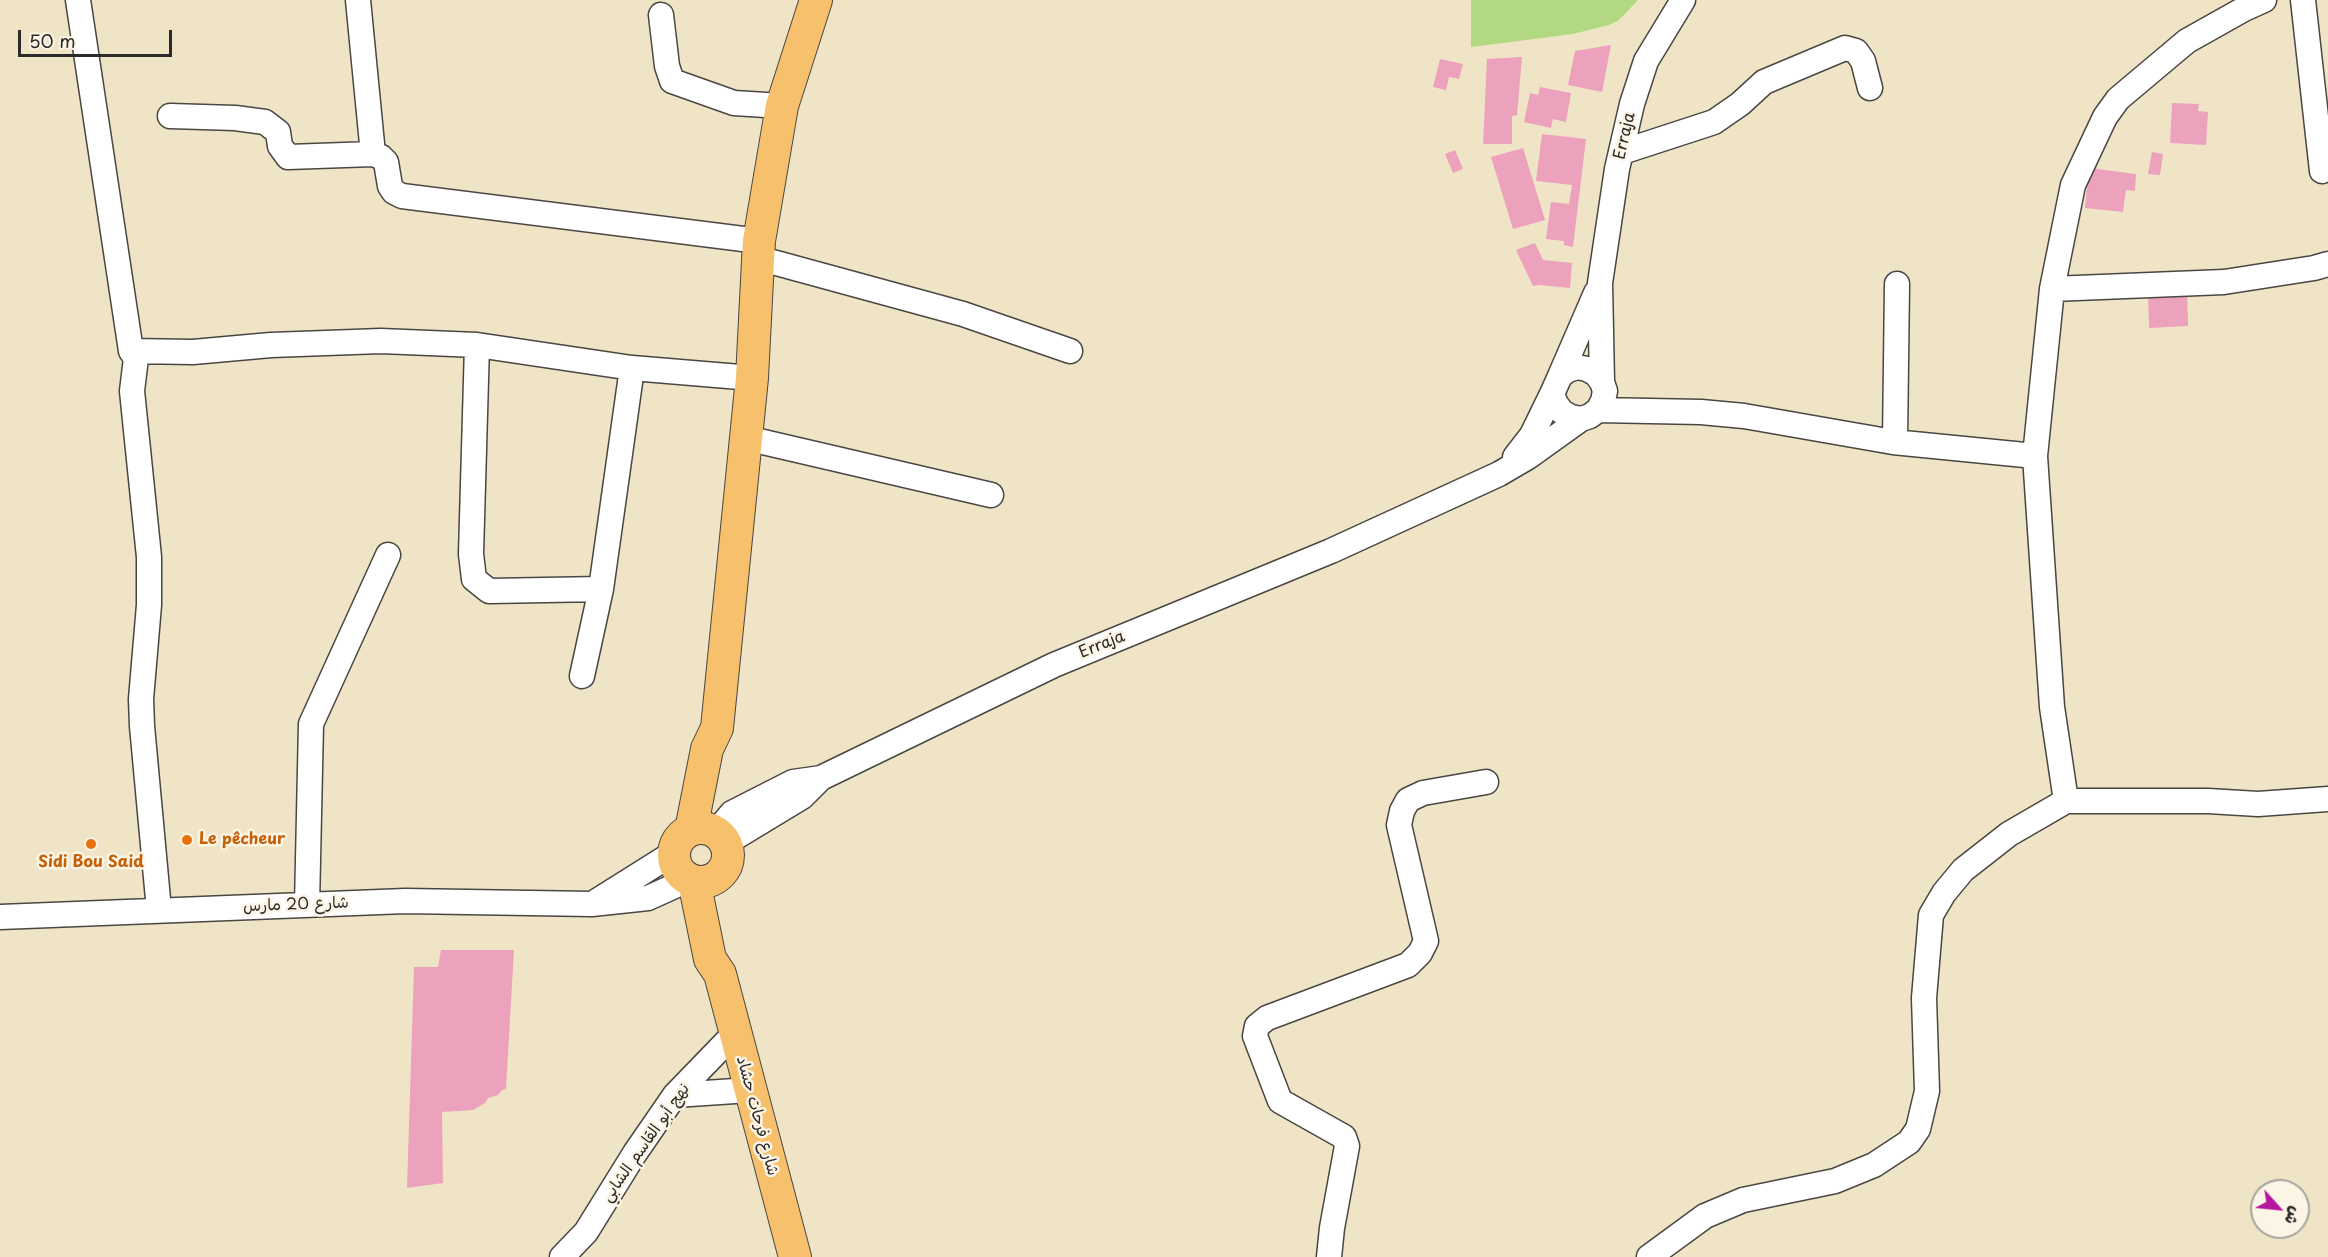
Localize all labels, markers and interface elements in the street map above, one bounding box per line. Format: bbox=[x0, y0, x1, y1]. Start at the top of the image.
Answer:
scale bar bbox=[21, 18, 176, 56]
text: 50 m bbox=[29, 27, 76, 54]
street label: Erraja bbox=[1610, 111, 1640, 161]
street label: Erraja bbox=[1076, 627, 1128, 663]
place label: Le pêcheur bbox=[199, 830, 285, 850]
marker: Le pêcheur bbox=[180, 833, 194, 847]
marker: Sidi Bou Said bbox=[84, 837, 98, 851]
place label: Sidi Bou Said bbox=[38, 853, 144, 873]
street label: شارع 20 مارس bbox=[243, 894, 349, 916]
street label: شارع فرحات حشاد bbox=[732, 1054, 782, 1178]
street label: نهج أبو القاسم الشابي bbox=[598, 1080, 694, 1206]
north arrow bbox=[2250, 1179, 2310, 1239]
text: ش bbox=[2280, 1203, 2309, 1230]

